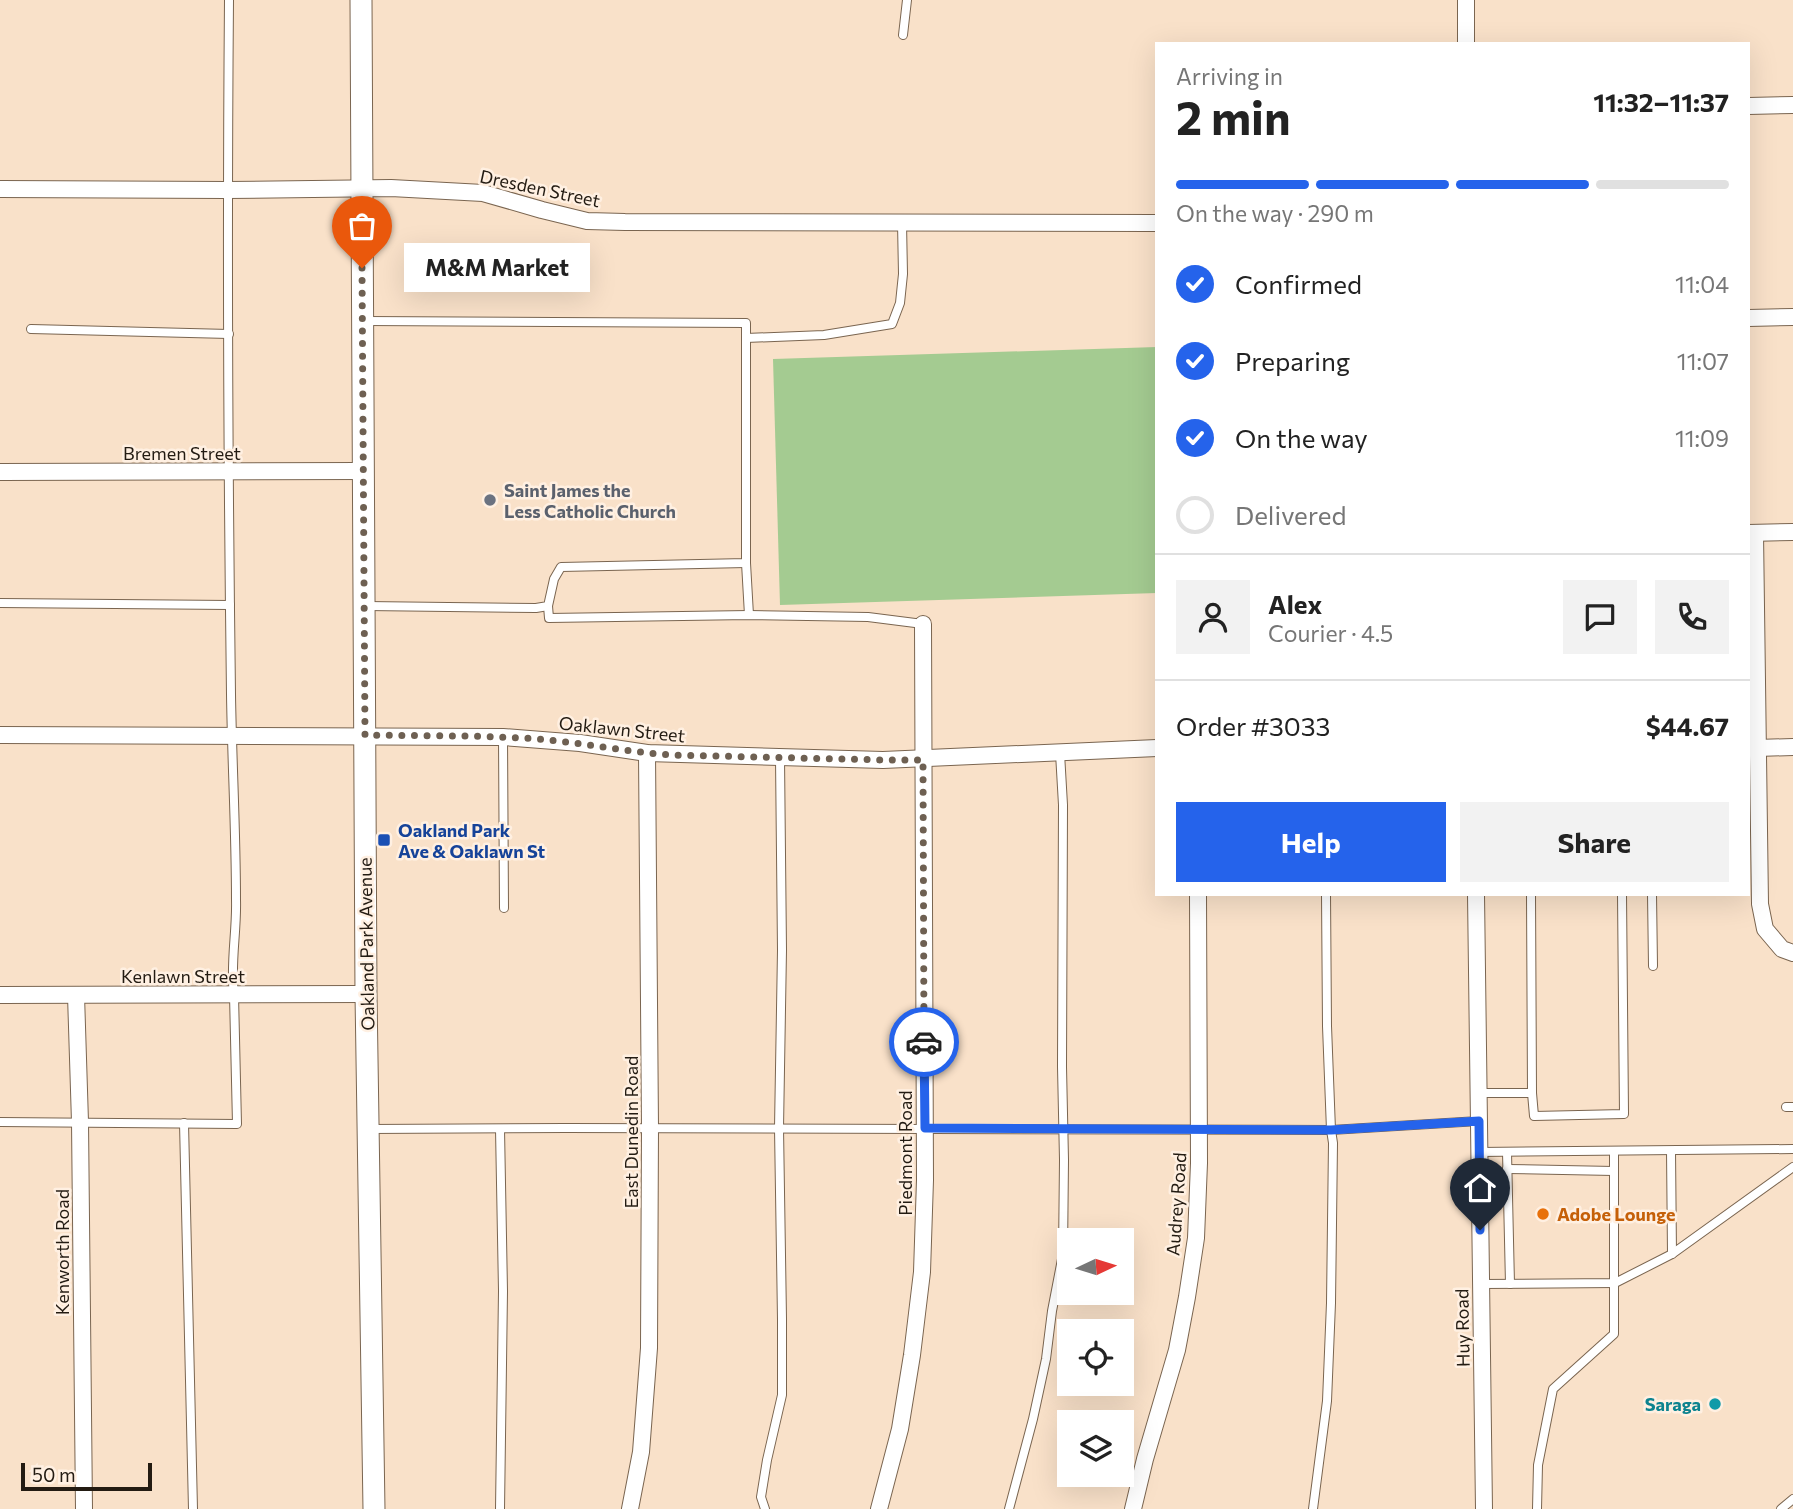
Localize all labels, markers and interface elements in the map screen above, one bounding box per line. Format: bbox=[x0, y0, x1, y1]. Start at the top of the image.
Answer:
text: Arriving in bbox=[1176, 62, 1283, 90]
text: 11:32–11:37 bbox=[1593, 86, 1729, 117]
text: 2 min bbox=[1176, 88, 1291, 144]
street label: Dresden Street bbox=[478, 165, 602, 211]
pin bbox=[332, 196, 392, 268]
text: On the way · 290 m bbox=[1176, 199, 1374, 227]
icon: bag bbox=[343, 207, 381, 245]
callout: M&M Market bbox=[404, 244, 590, 292]
text: M&M Market bbox=[425, 253, 569, 281]
icon: check bbox=[1176, 265, 1214, 303]
text: Confirmed bbox=[1235, 268, 1362, 299]
text: 11:04 bbox=[1675, 270, 1729, 298]
icon: check bbox=[1176, 342, 1214, 380]
text: Preparing bbox=[1235, 345, 1350, 376]
text: 11:07 bbox=[1677, 347, 1729, 375]
icon: check bbox=[1176, 419, 1214, 457]
text: On the way bbox=[1235, 422, 1368, 453]
text: 11:09 bbox=[1675, 424, 1729, 452]
street label: Bremen Street bbox=[123, 442, 241, 464]
place label: Saint James the Less Catholic Church bbox=[504, 479, 676, 522]
marker: Saint James the Less Catholic Church bbox=[482, 492, 498, 508]
text: Delivered bbox=[1235, 499, 1346, 530]
button: person bbox=[1176, 580, 1250, 654]
button: chat bbox=[1563, 580, 1637, 654]
button: phone bbox=[1655, 580, 1729, 654]
text: Alex bbox=[1268, 588, 1322, 619]
text: Courier · 4.5 bbox=[1268, 619, 1393, 647]
text: Order #3033 bbox=[1176, 710, 1330, 741]
text: $44.67 bbox=[1646, 710, 1729, 741]
street label: Oaklawn Street bbox=[558, 711, 686, 747]
button: Help bbox=[1176, 802, 1446, 882]
button: Share bbox=[1460, 802, 1729, 882]
place label: Oakland Park Ave & Oaklawn St bbox=[398, 819, 546, 862]
marker: Oakland Park Ave & Oaklawn St bbox=[376, 832, 392, 848]
street label: Oakland Park Avenue bbox=[353, 857, 379, 1031]
street label: Kenlawn Street bbox=[121, 965, 245, 987]
courier bbox=[889, 1007, 959, 1077]
icon: car bbox=[905, 1023, 943, 1061]
street label: East Dunedin Road bbox=[620, 1055, 642, 1209]
street label: Piedmont Road bbox=[894, 1090, 916, 1216]
street label: Audrey Road bbox=[1161, 1152, 1191, 1256]
pin bbox=[1450, 1158, 1510, 1230]
icon: home bbox=[1461, 1169, 1499, 1207]
street label: Kenworth Road bbox=[51, 1189, 73, 1315]
place label: Adobe Lounge bbox=[1557, 1203, 1675, 1225]
marker: Adobe Lounge bbox=[1535, 1206, 1551, 1222]
north arrow bbox=[1057, 1228, 1134, 1306]
map controls bbox=[1057, 1228, 1134, 1487]
street label: Huy Road bbox=[1450, 1289, 1474, 1367]
button: locate bbox=[1057, 1319, 1134, 1396]
place label: Saraga bbox=[1645, 1393, 1701, 1415]
marker: Saraga bbox=[1707, 1396, 1723, 1412]
button: layers bbox=[1057, 1410, 1134, 1487]
scale bar bbox=[21, 1460, 152, 1492]
text: 50 m bbox=[32, 1463, 76, 1486]

